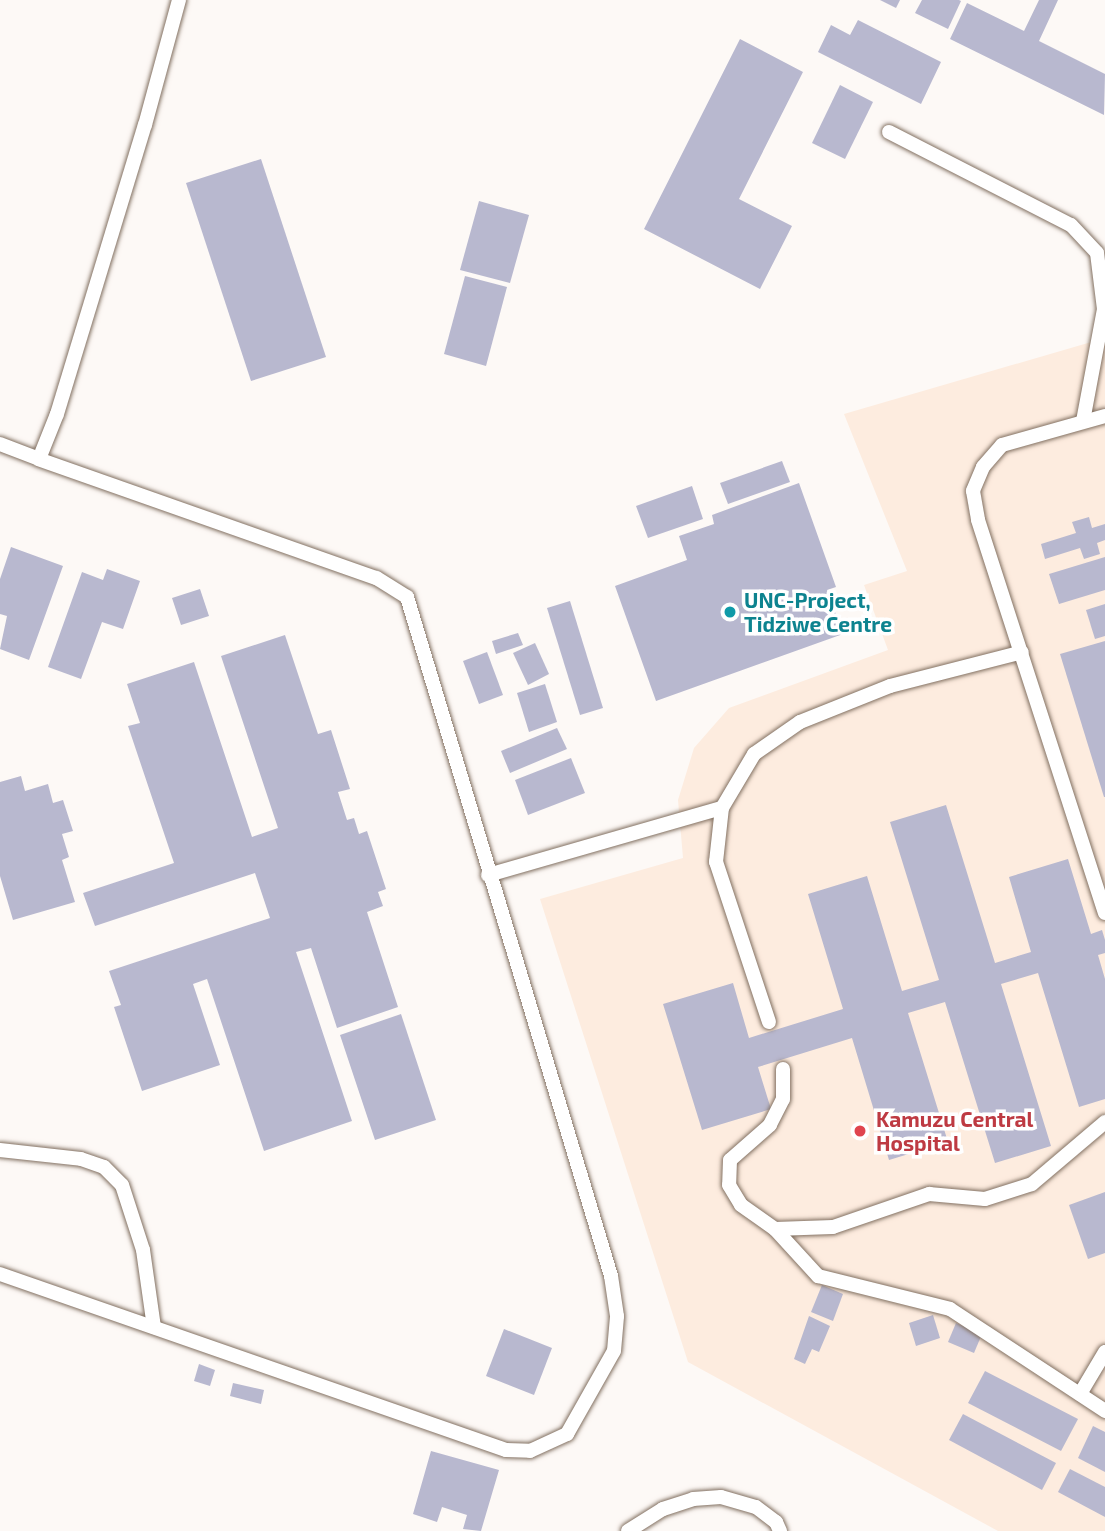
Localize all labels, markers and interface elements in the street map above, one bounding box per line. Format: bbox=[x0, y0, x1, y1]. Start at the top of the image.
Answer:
place label: UNC-Project, Tidziwe Centre bbox=[744, 587, 892, 637]
marker: UNC-Project, Tidziwe Centre bbox=[722, 604, 738, 620]
place label: Kamuzu Central Hospital bbox=[876, 1106, 1033, 1156]
marker: Kamuzu Central Hospital bbox=[850, 1121, 870, 1141]

